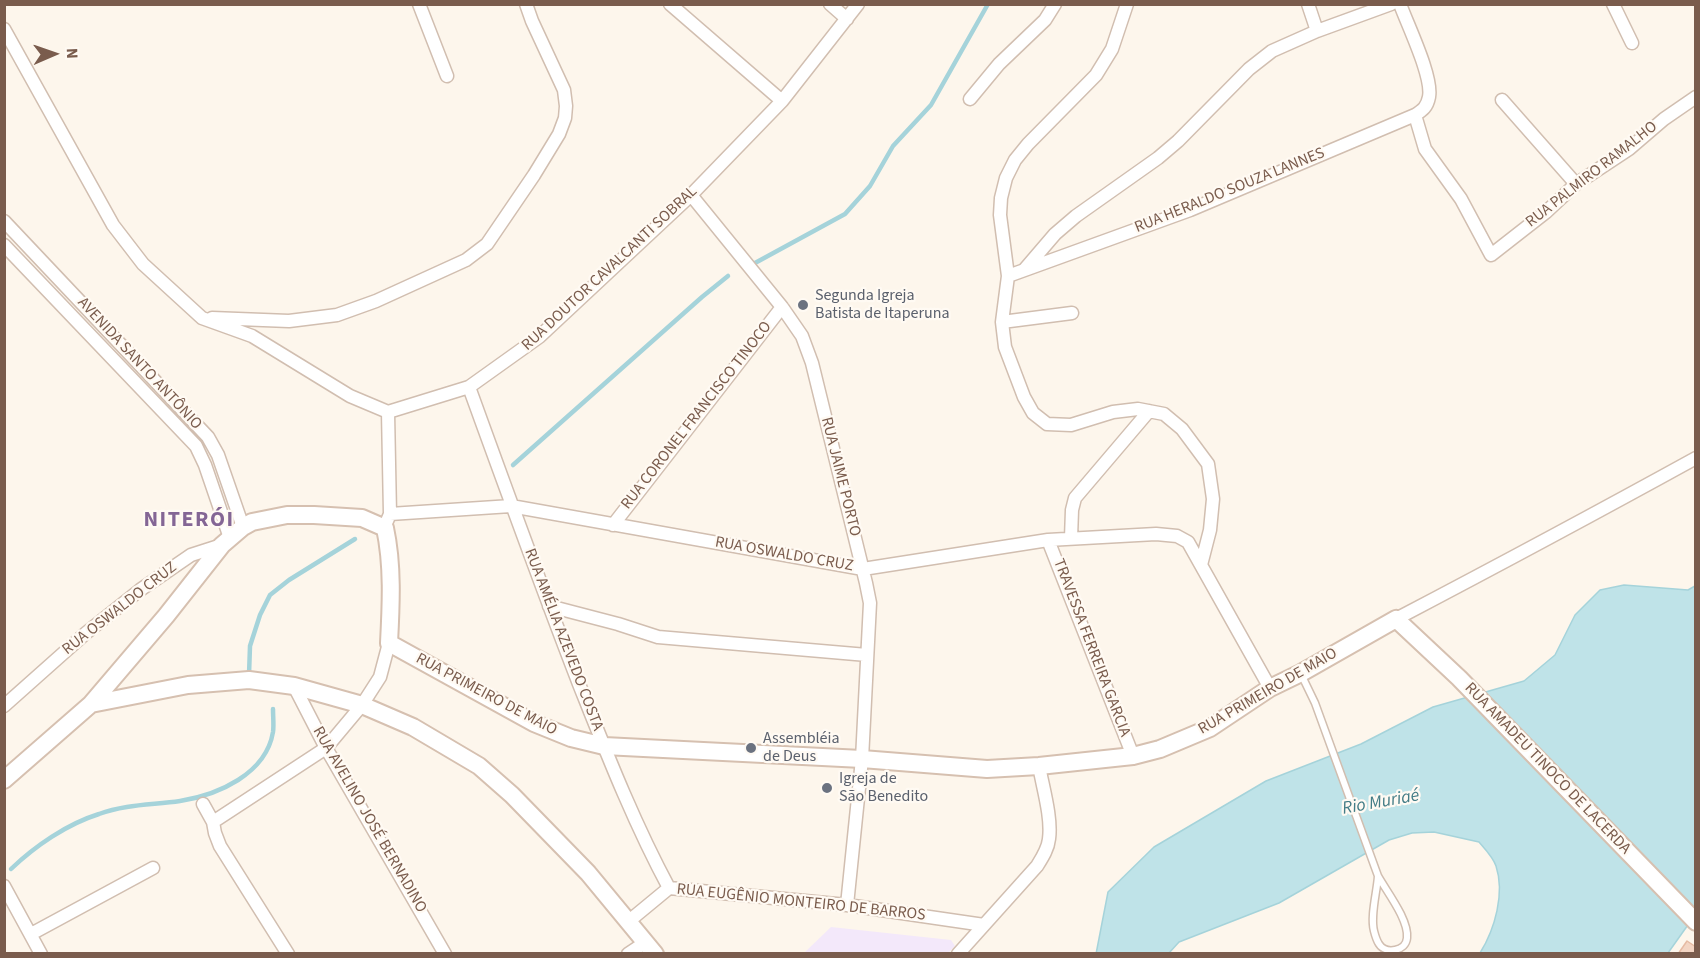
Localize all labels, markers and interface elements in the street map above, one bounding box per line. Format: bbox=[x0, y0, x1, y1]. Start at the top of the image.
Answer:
north arrow bbox=[24, 24, 84, 84]
text: N bbox=[61, 48, 83, 59]
street label: RUA PALMIRO RAMALHO bbox=[1522, 118, 1662, 232]
street label: RUA HERALDO SOUZA LANNES bbox=[1132, 144, 1328, 238]
street label: RUA DOUTOR CAVALCANTI SOBRAL bbox=[518, 183, 702, 355]
place label: Segunda Igreja Batista de Itaperuna bbox=[815, 286, 950, 324]
street label: AVENIDA SANTO ANTÔNIO bbox=[73, 294, 205, 434]
marker: Segunda Igreja Batista de Itaperuna bbox=[796, 298, 810, 312]
street label: RUA CORONEL FRANCISCO TINOCO bbox=[618, 318, 776, 514]
street label: RUA JAIME PORTO bbox=[816, 415, 864, 539]
district label: NITERÓI bbox=[143, 508, 235, 534]
street label: RUA OSWALDO CRUZ bbox=[713, 533, 855, 577]
street label: RUA AMÉLIA AZEVEDO COSTA bbox=[519, 546, 607, 734]
street label: TRAVESSA FERREIRA GARCIA bbox=[1048, 556, 1134, 740]
street label: RUA OSWALDO CRUZ bbox=[59, 558, 181, 660]
street label: RUA PRIMEIRO DE MAIO bbox=[1195, 644, 1341, 740]
street label: RUA PRIMEIRO DE MAIO bbox=[412, 650, 560, 740]
street label: RUA AMADEU TINOCO DE LACERDA bbox=[1460, 679, 1634, 859]
street label: RUA AVELINO JOSÉ BERNADINO bbox=[308, 723, 430, 917]
place label: Assembléia de Deus bbox=[763, 729, 840, 767]
marker: Assembléia de Deus bbox=[744, 741, 758, 755]
place label: Igreja de São Benedito bbox=[839, 769, 928, 807]
marker: Igreja de São Benedito bbox=[820, 781, 834, 795]
water label: Rio Muriaé bbox=[1341, 786, 1421, 820]
street label: RUA EUGÊNIO MONTEIRO DE BARROS bbox=[676, 880, 926, 926]

